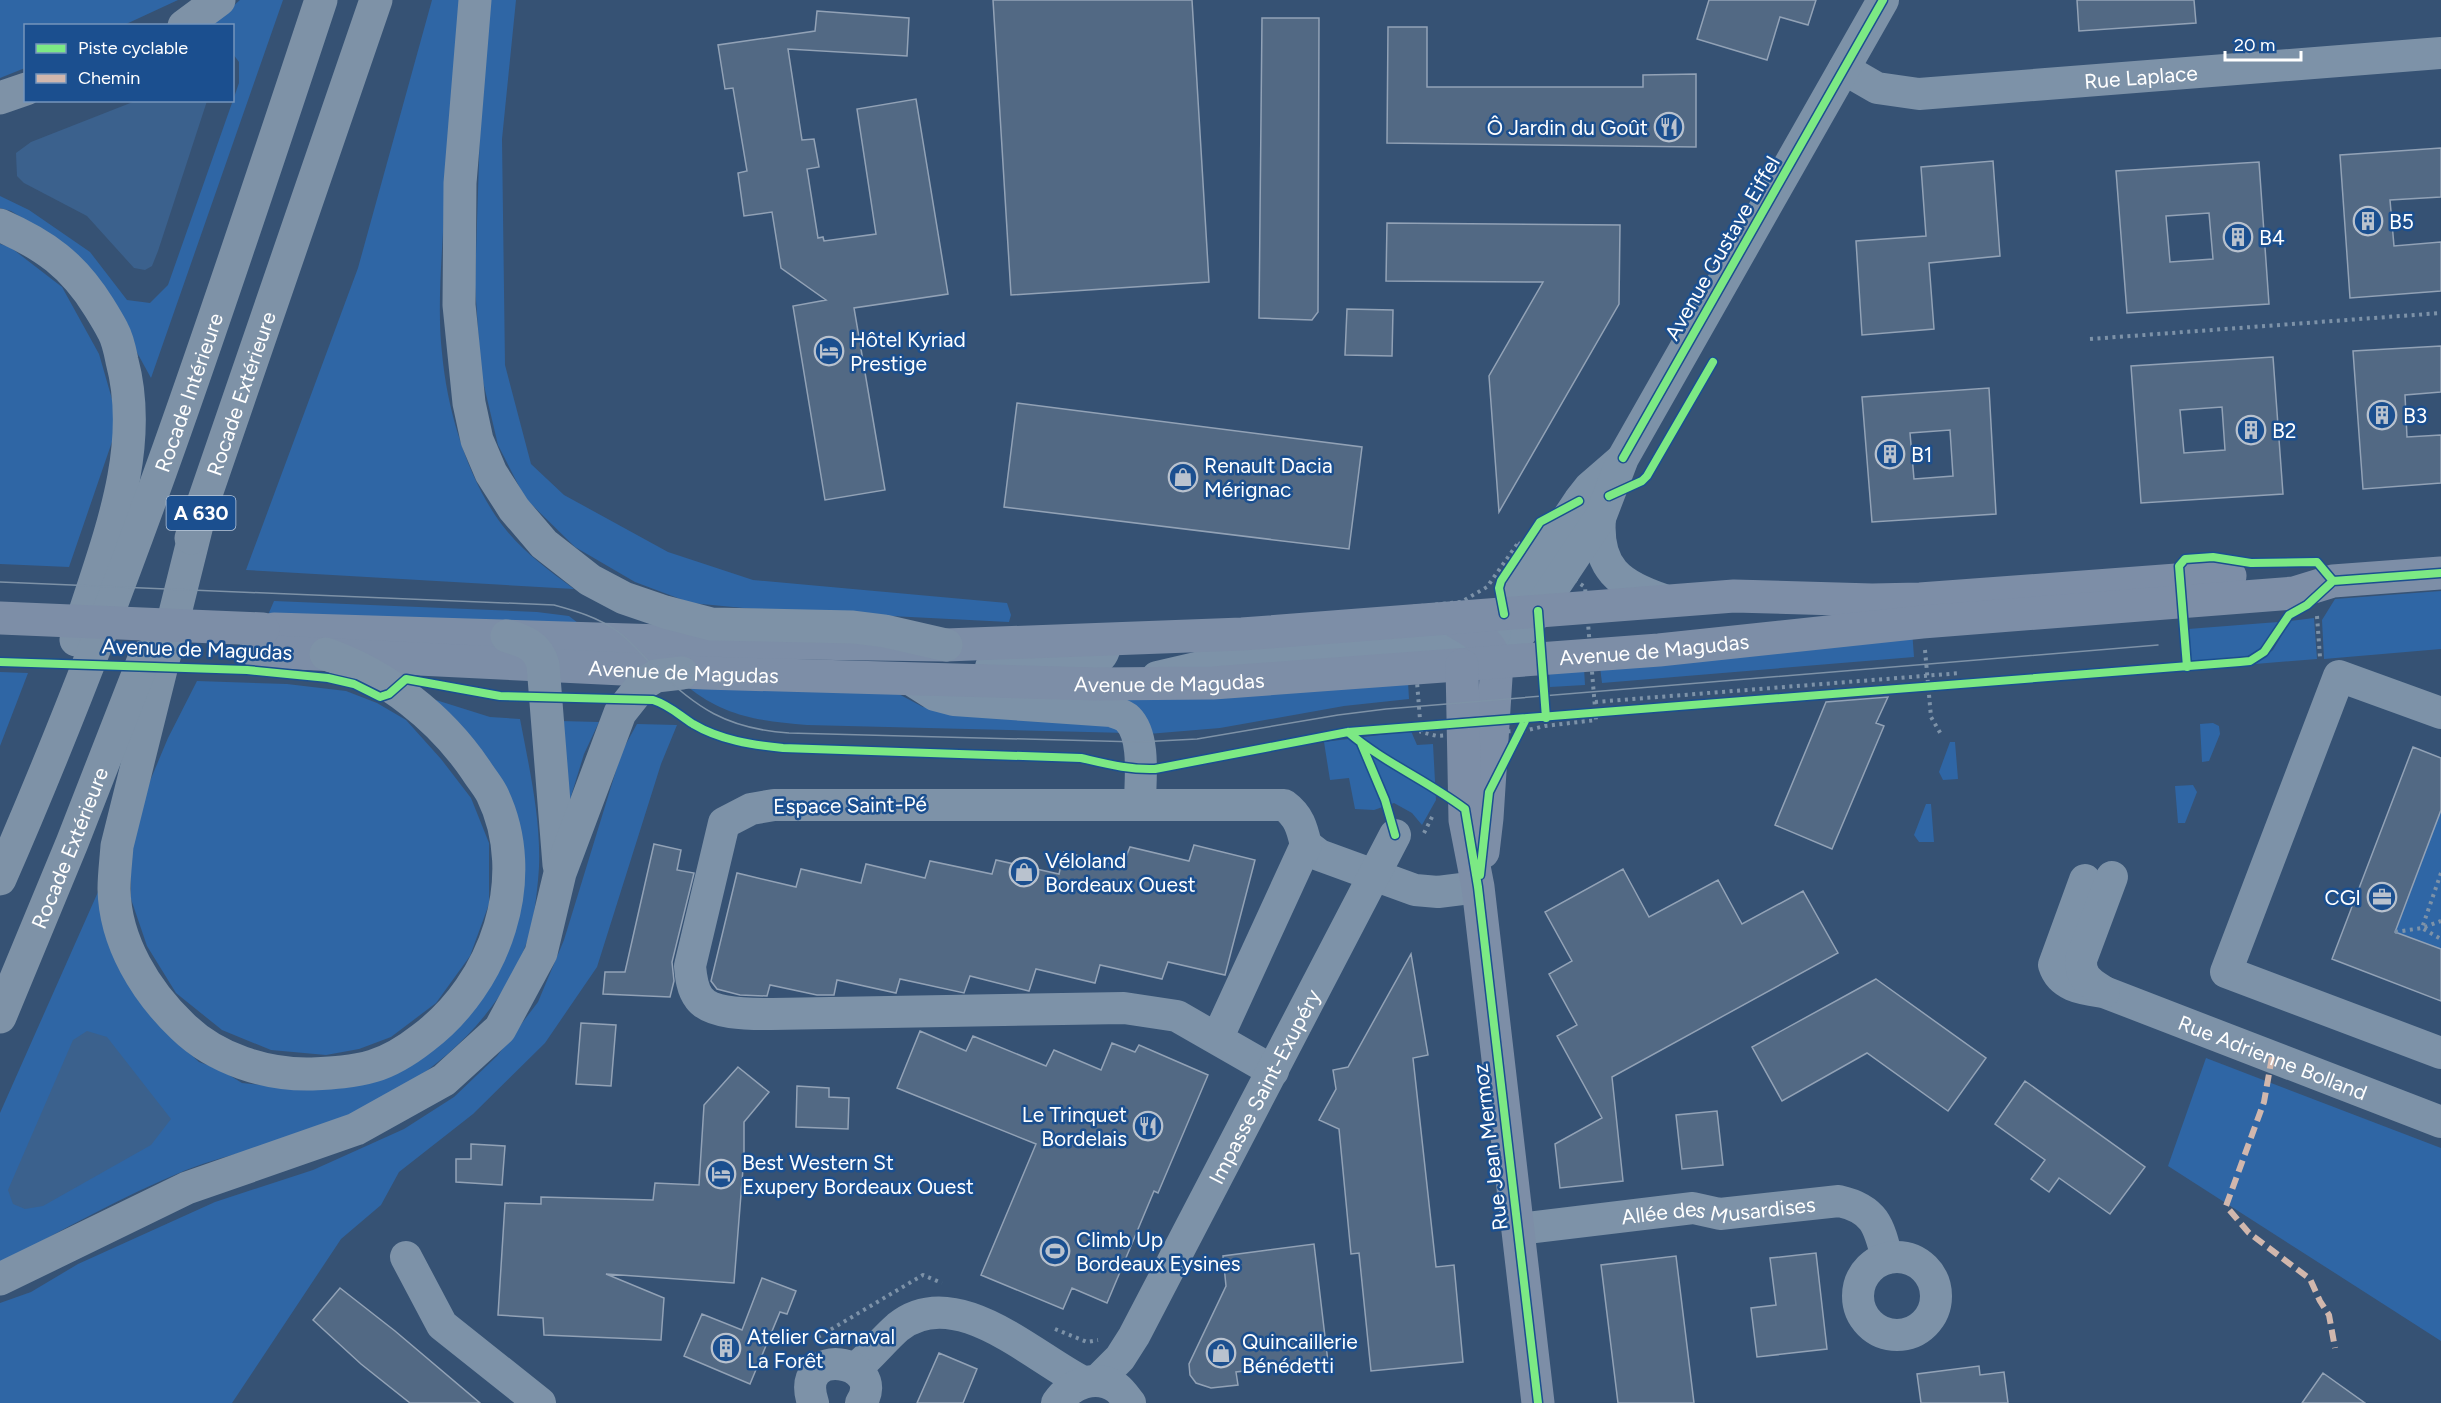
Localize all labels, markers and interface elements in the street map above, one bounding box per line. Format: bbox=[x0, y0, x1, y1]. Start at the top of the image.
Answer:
legend bbox=[24, 24, 234, 102]
scale bar bbox=[2225, 24, 2302, 62]
text: 20 m bbox=[2234, 34, 2275, 56]
text: Piste cyclable bbox=[78, 37, 188, 59]
street label: Rue Laplace bbox=[2083, 60, 2199, 93]
text: Chemin bbox=[78, 67, 140, 89]
restaurant icon: Ô Jardin du Goût bbox=[1653, 111, 1685, 143]
place label: Ô Jardin du Goût bbox=[1487, 115, 1648, 140]
street label: Avenue Gustave Eiffel bbox=[1659, 152, 1785, 344]
building icon: B5 bbox=[2352, 205, 2384, 237]
place label: B5 bbox=[2389, 209, 2414, 234]
building icon: B4 bbox=[2222, 221, 2254, 253]
place label: B4 bbox=[2259, 225, 2285, 250]
street label: Rocade Extérieure bbox=[201, 308, 281, 479]
street label: Rocade Intérieure bbox=[149, 309, 228, 475]
place label: Hôtel Kyriad Prestige bbox=[850, 327, 966, 376]
hotel icon: Hôtel Kyriad Prestige bbox=[813, 335, 845, 367]
building icon: B3 bbox=[2366, 399, 2398, 431]
place label: B3 bbox=[2403, 403, 2427, 428]
building icon: B2 bbox=[2235, 414, 2267, 446]
place label: B2 bbox=[2272, 418, 2297, 443]
building icon: B1 bbox=[1874, 438, 1906, 470]
place label: B1 bbox=[1911, 442, 1933, 467]
place label: Renault Dacia Mérignac bbox=[1204, 453, 1333, 502]
shop icon: Renault Dacia Mérignac bbox=[1167, 461, 1199, 493]
road number: A 630 bbox=[166, 496, 236, 530]
street label: Avenue de Magudas bbox=[1558, 628, 1750, 670]
street label: Avenue de Magudas bbox=[101, 633, 293, 665]
street label: Avenue de Magudas bbox=[588, 655, 779, 688]
street label: Avenue de Magudas bbox=[1074, 667, 1265, 697]
street label: Rocade Extérieure bbox=[26, 763, 113, 932]
street label: Espace Saint-Pé bbox=[773, 791, 927, 819]
place label: Véloland Bordeaux Ouest bbox=[1045, 848, 1196, 897]
shop icon: Véloland Bordeaux Ouest bbox=[1008, 856, 1040, 888]
office icon: CGI bbox=[2366, 881, 2398, 913]
place label: CGI bbox=[2325, 885, 2361, 910]
street label: Impasse Saint-Exupéry bbox=[1203, 985, 1325, 1188]
street label: Rue Adrienne Bolland bbox=[2175, 1009, 2371, 1105]
street label: Rue Jean Mermoz bbox=[1467, 1062, 1513, 1232]
place label: Le Trinquet Bordelais bbox=[1022, 1102, 1127, 1151]
restaurant icon: Le Trinquet Bordelais bbox=[1132, 1110, 1164, 1142]
place label: Best Western St Exupery Bordeaux Ouest bbox=[742, 1150, 974, 1199]
hotel icon: Best Western St Exupery Bordeaux Ouest bbox=[705, 1158, 737, 1190]
street label: Allée des Musardises bbox=[1620, 1191, 1817, 1229]
place label: Climb Up Bordeaux Eysines bbox=[1076, 1227, 1241, 1276]
sports icon: Climb Up Bordeaux Eysines bbox=[1039, 1235, 1071, 1267]
place label: Atelier Carnaval La Forêt bbox=[747, 1324, 895, 1373]
place label: Quincaillerie Bénédetti bbox=[1242, 1329, 1358, 1378]
building icon: Atelier Carnaval La Forêt bbox=[710, 1332, 742, 1364]
shop icon: Quincaillerie Bénédetti bbox=[1205, 1337, 1237, 1369]

